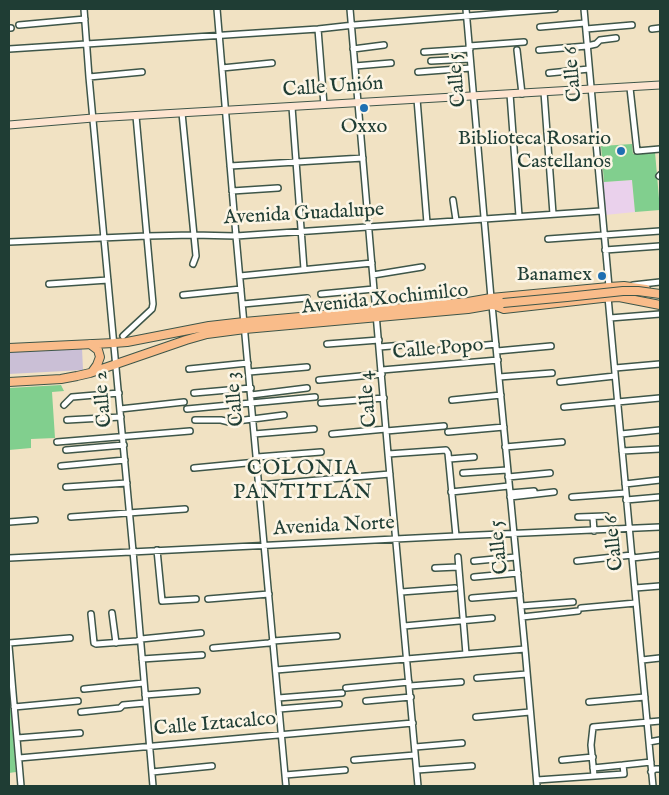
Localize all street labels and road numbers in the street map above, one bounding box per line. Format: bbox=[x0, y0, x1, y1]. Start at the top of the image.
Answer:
street label: Calle 6 bbox=[560, 45, 588, 103]
street label: Calle 5 bbox=[444, 52, 472, 108]
street label: Calle Unión bbox=[282, 73, 384, 103]
street label: Avenida Guadalupe bbox=[223, 199, 385, 231]
street label: Avenida Xochimilco bbox=[300, 279, 470, 321]
street label: Calle Popo bbox=[392, 334, 484, 366]
street label: Calle 4 bbox=[355, 369, 383, 429]
street label: Calle 2 bbox=[90, 370, 118, 428]
street label: Calle 3 bbox=[222, 371, 250, 427]
street label: Avenida Norte bbox=[273, 512, 395, 542]
street label: Calle 6 bbox=[600, 514, 630, 572]
street label: Calle 5 bbox=[485, 519, 515, 575]
street label: Calle Iztacalco bbox=[153, 708, 277, 742]

